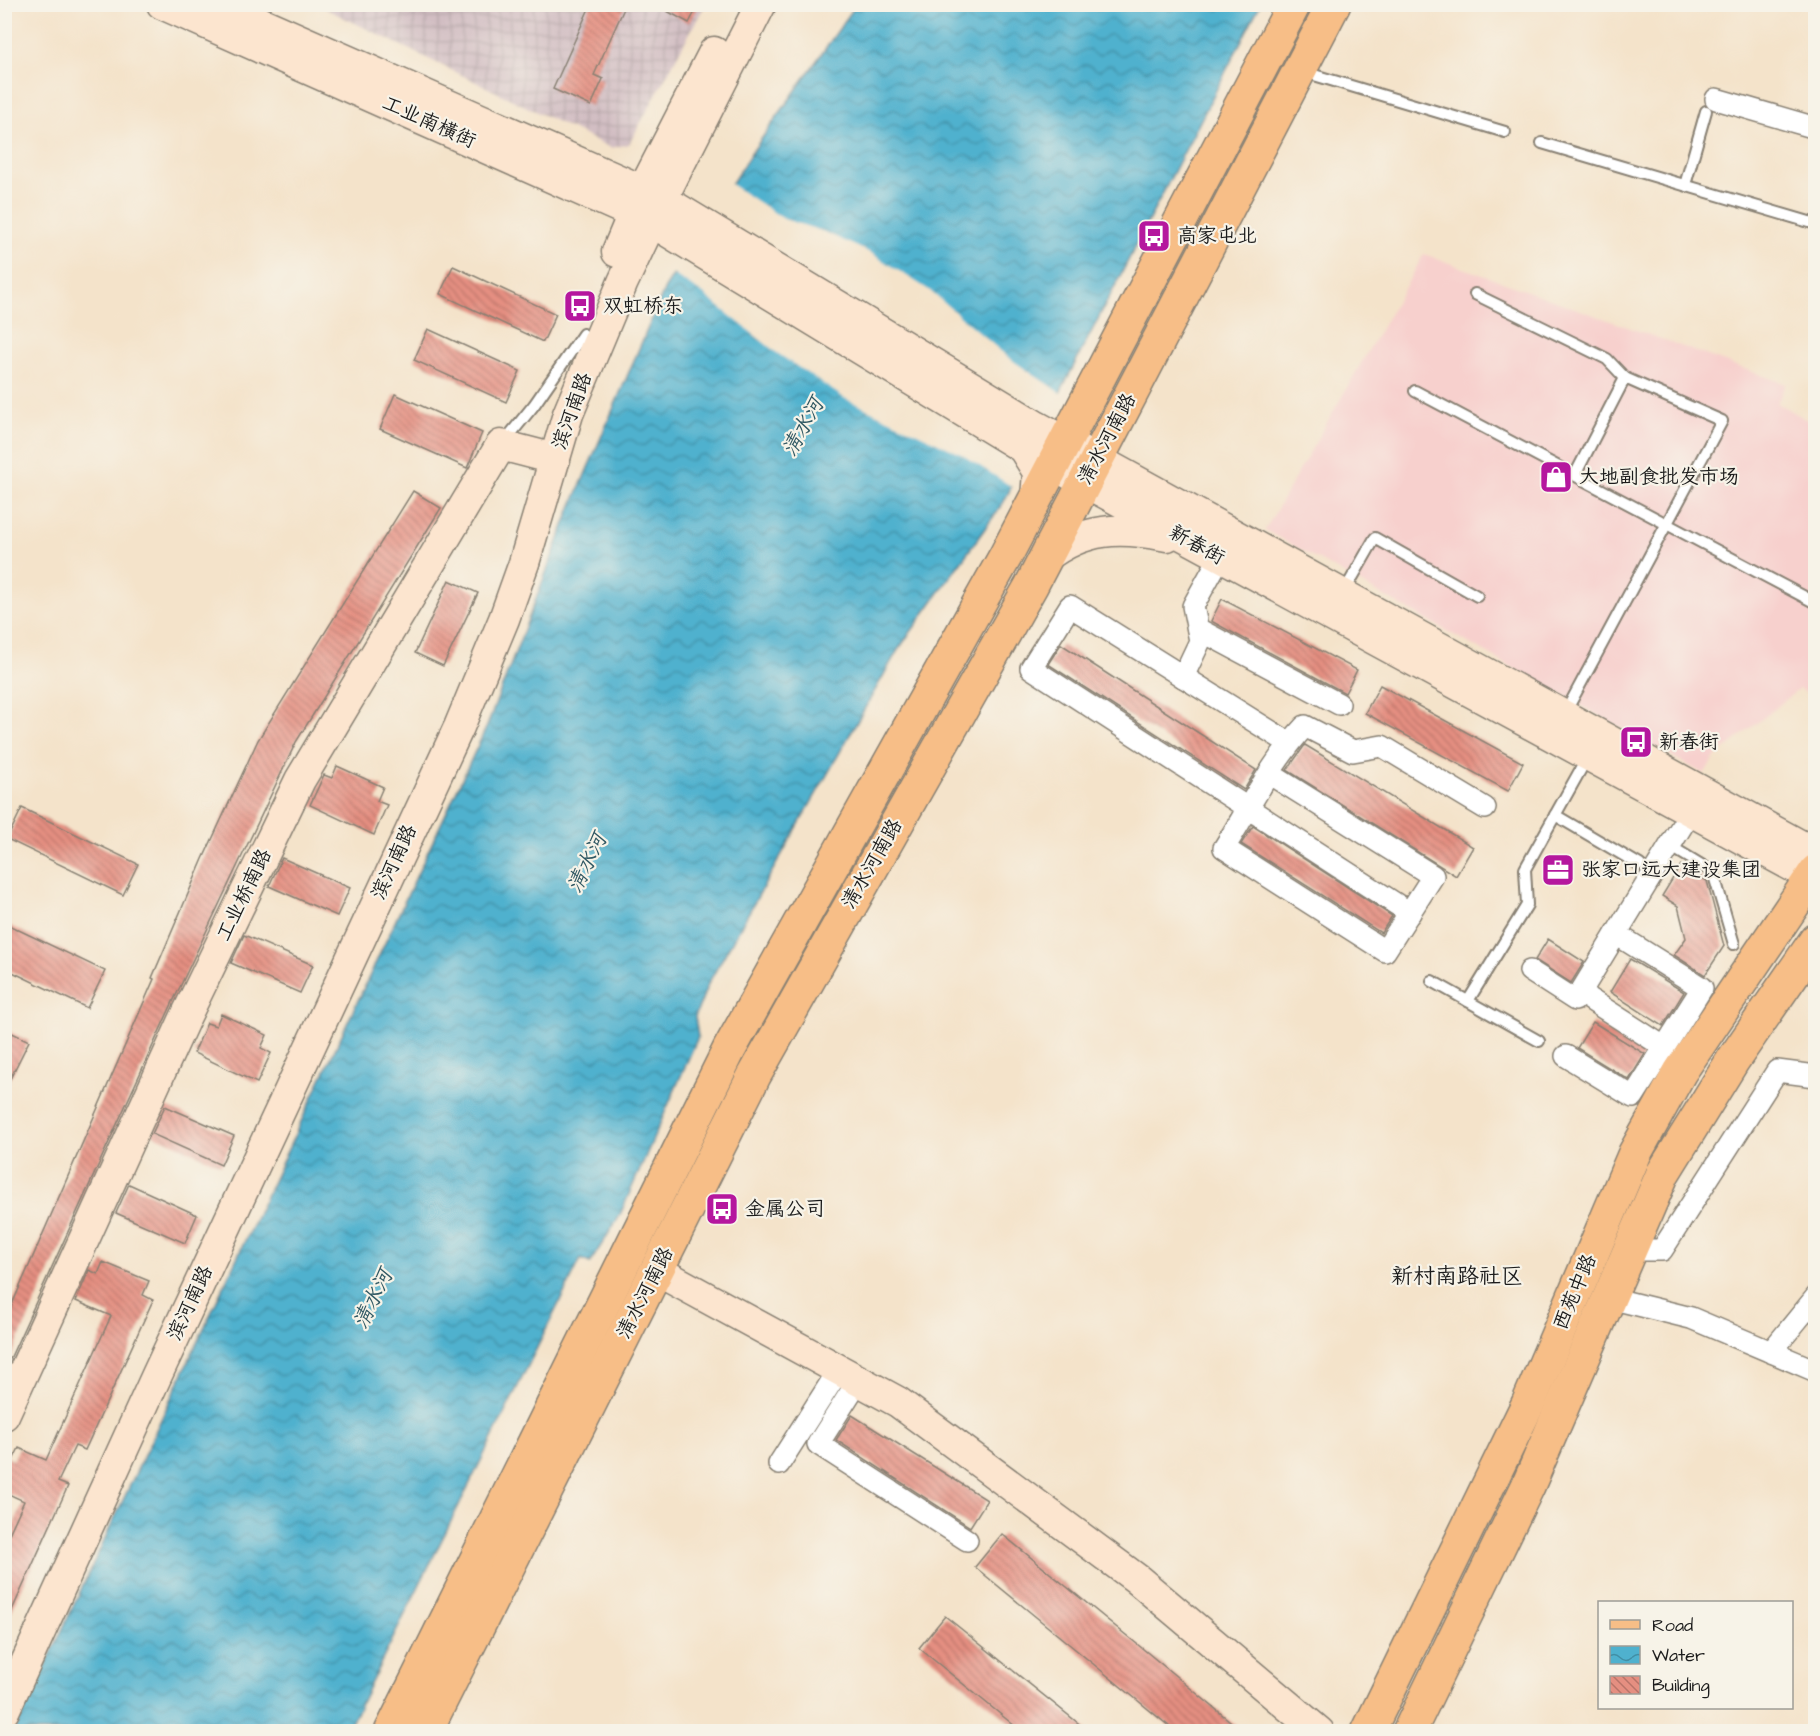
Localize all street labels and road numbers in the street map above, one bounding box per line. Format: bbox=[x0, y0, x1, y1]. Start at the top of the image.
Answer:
street label: 工业南横街 bbox=[378, 89, 480, 155]
street label: 滨河南路 bbox=[545, 368, 599, 453]
street label: 清水河南路 bbox=[1071, 387, 1143, 490]
street label: 新春街 bbox=[1164, 518, 1230, 572]
street label: 清水河南路 bbox=[835, 813, 910, 914]
street label: 滨河南路 bbox=[364, 819, 424, 904]
street label: 工业桥南路 bbox=[209, 843, 279, 946]
street label: 清水河南路 bbox=[610, 1241, 681, 1344]
street label: 西苑中路 bbox=[1546, 1249, 1604, 1334]
street label: 滨河南路 bbox=[160, 1260, 220, 1345]

